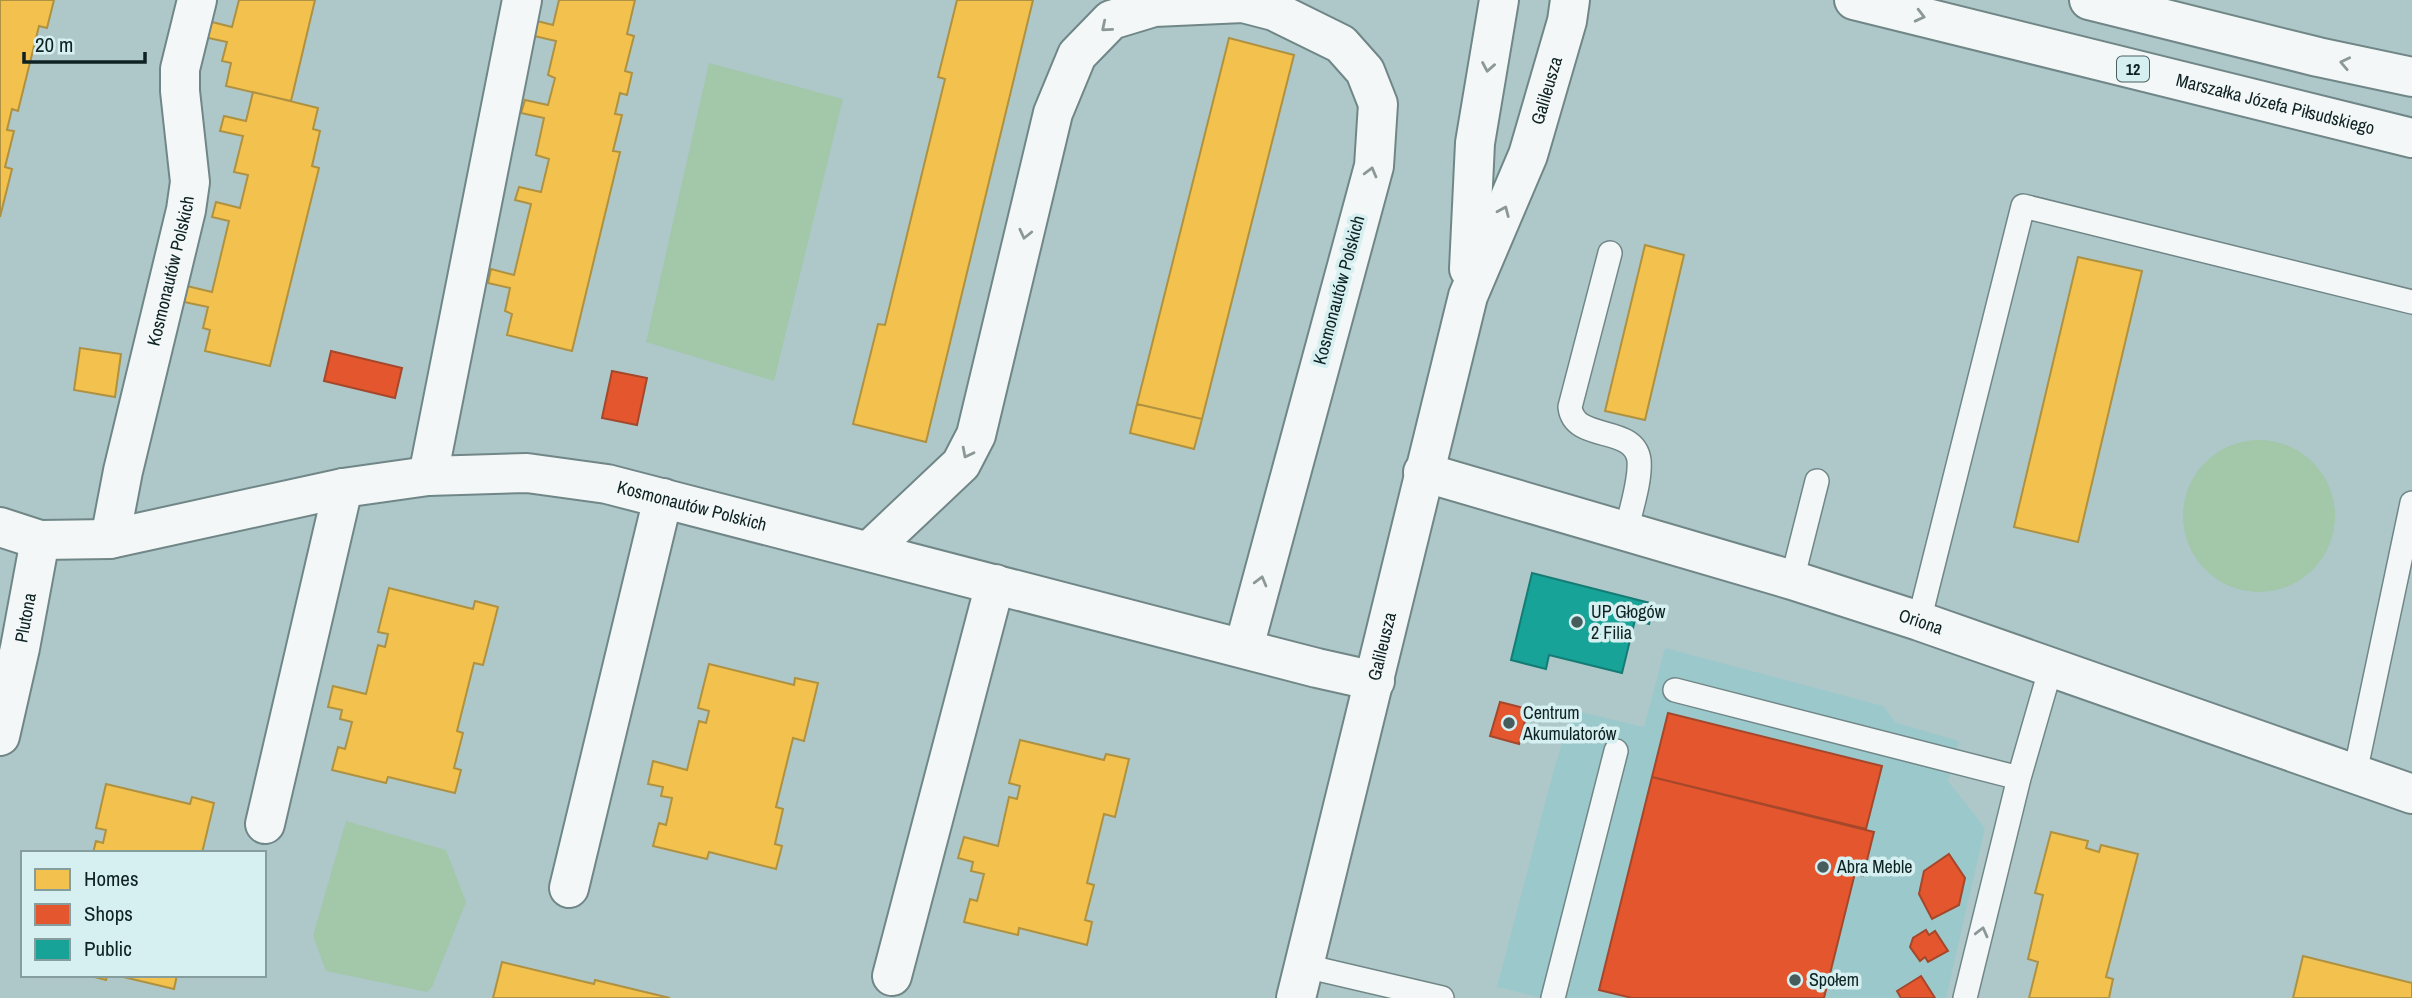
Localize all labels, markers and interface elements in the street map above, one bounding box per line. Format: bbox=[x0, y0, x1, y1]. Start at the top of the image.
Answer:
one-way arrow bbox=[1914, 8, 1926, 22]
one-way arrow bbox=[1101, 18, 1114, 31]
scale bar bbox=[24, 21, 145, 65]
text: 20 m bbox=[35, 30, 73, 59]
street label: Galileusza bbox=[1524, 54, 1568, 128]
one-way arrow bbox=[2339, 56, 2351, 71]
road number: 12 bbox=[2117, 57, 2149, 82]
one-way arrow bbox=[1481, 61, 1496, 73]
street label: Marszałka Józefa Piłsudskiego bbox=[2174, 67, 2377, 140]
one-way arrow bbox=[1363, 166, 1377, 178]
street label: Kosmonautów Polskich bbox=[141, 194, 200, 348]
one-way arrow bbox=[1496, 205, 1510, 218]
street label: Kosmonautów Polskich bbox=[1307, 213, 1370, 367]
one-way arrow bbox=[1019, 227, 1033, 239]
one-way arrow bbox=[962, 446, 975, 458]
street label: Kosmonautów Polskich bbox=[615, 474, 770, 537]
one-way arrow bbox=[1253, 575, 1268, 587]
street label: Plutona bbox=[8, 591, 42, 645]
place label: UP Głogów 2 Filia bbox=[1591, 599, 1666, 645]
street label: Oriona bbox=[1896, 602, 1947, 640]
street label: Galileusza bbox=[1361, 609, 1402, 683]
marker: UP Głogów 2 Filia bbox=[1569, 614, 1585, 630]
place label: Centrum Akumulatorów bbox=[1522, 700, 1617, 746]
marker: Centrum Akumulatorów bbox=[1501, 715, 1517, 731]
legend bbox=[21, 851, 266, 977]
place label: Abra Meble bbox=[1836, 854, 1912, 879]
marker: Abra Meble bbox=[1815, 859, 1831, 875]
text: Homes bbox=[84, 864, 139, 893]
text: Shops bbox=[84, 899, 133, 928]
one-way arrow bbox=[1973, 926, 1988, 938]
text: Public bbox=[84, 934, 132, 963]
place label: Społem bbox=[1809, 967, 1859, 992]
marker: Społem bbox=[1787, 972, 1803, 988]

